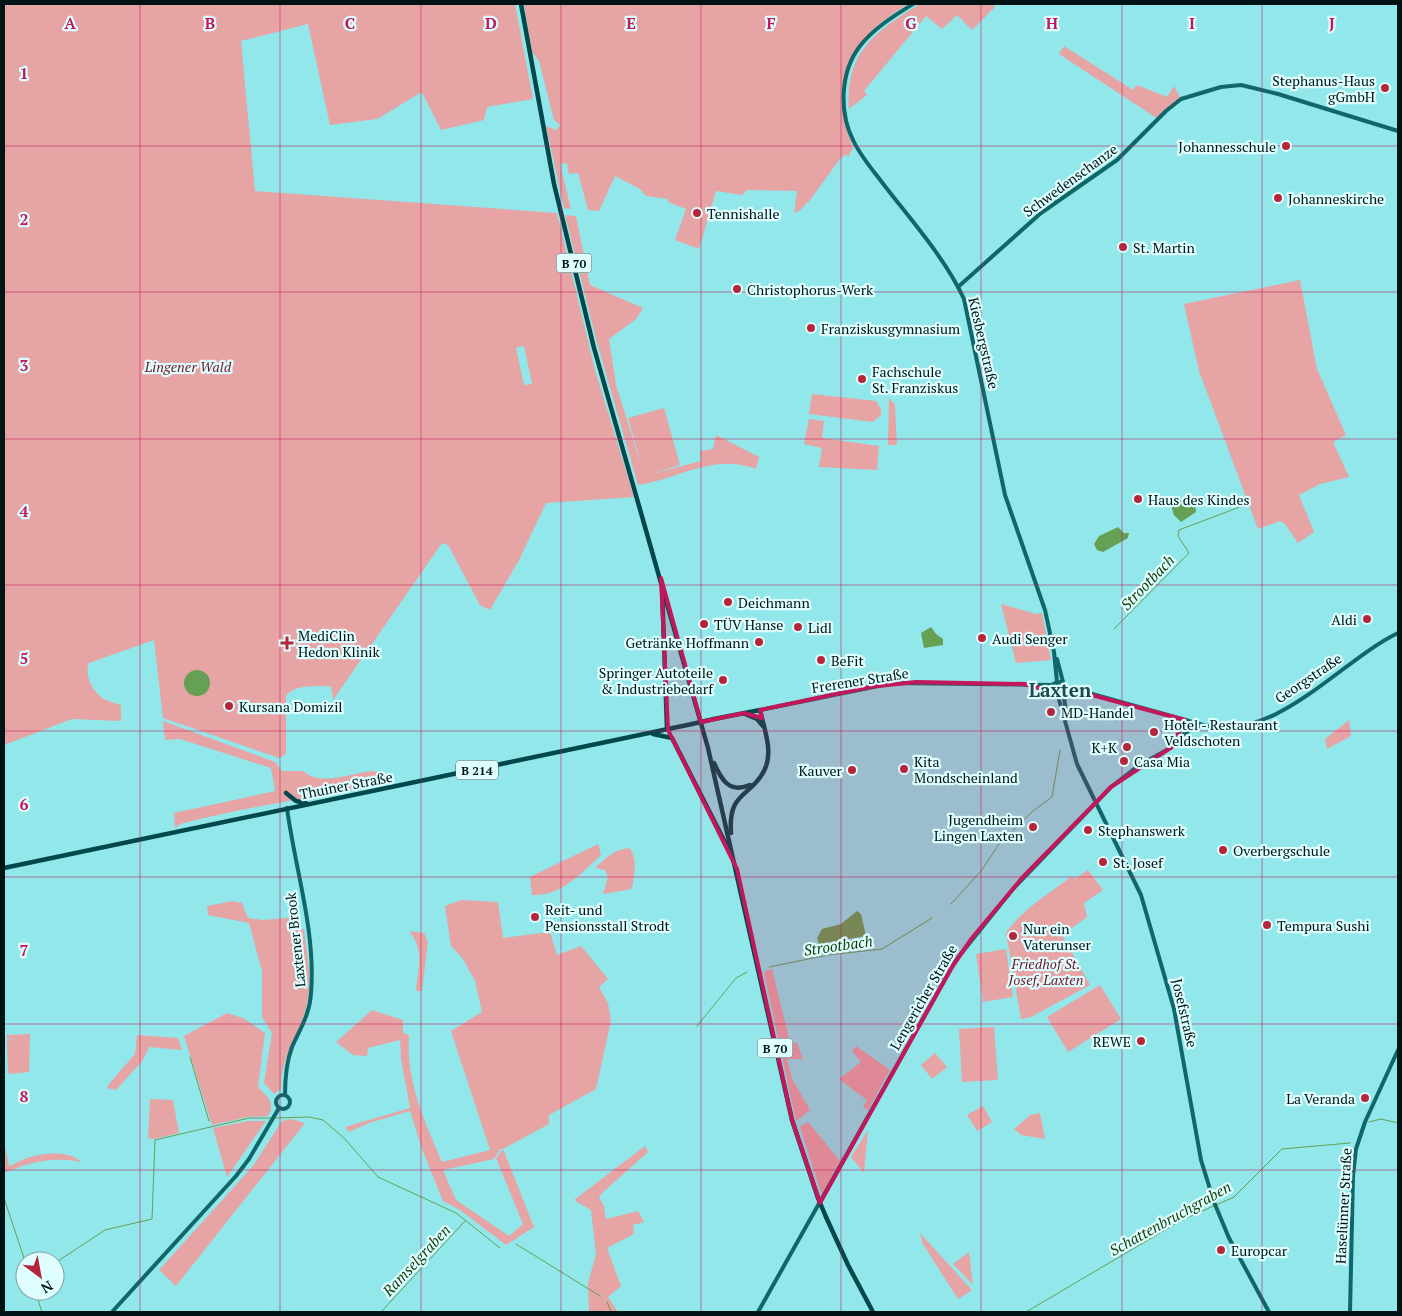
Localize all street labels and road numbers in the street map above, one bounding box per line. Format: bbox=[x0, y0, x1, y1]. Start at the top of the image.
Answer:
street label: Schwedenschanze bbox=[1019, 139, 1121, 221]
road number: B 70 bbox=[556, 254, 592, 272]
street label: Kiesbergstraße bbox=[964, 295, 1004, 391]
street label: Georgstraße bbox=[1271, 649, 1345, 707]
street label: Frerener Straße bbox=[810, 663, 910, 697]
road number: B 214 bbox=[456, 760, 498, 780]
street label: Thuiner Straße bbox=[298, 767, 394, 803]
street label: Laxtener Brook bbox=[281, 891, 309, 988]
street label: Lengericher Straße bbox=[885, 941, 961, 1053]
street label: Josefstraße bbox=[1168, 977, 1202, 1049]
road number: B 70 bbox=[758, 1038, 792, 1058]
street label: Haselünner Straße bbox=[1330, 1147, 1356, 1265]

